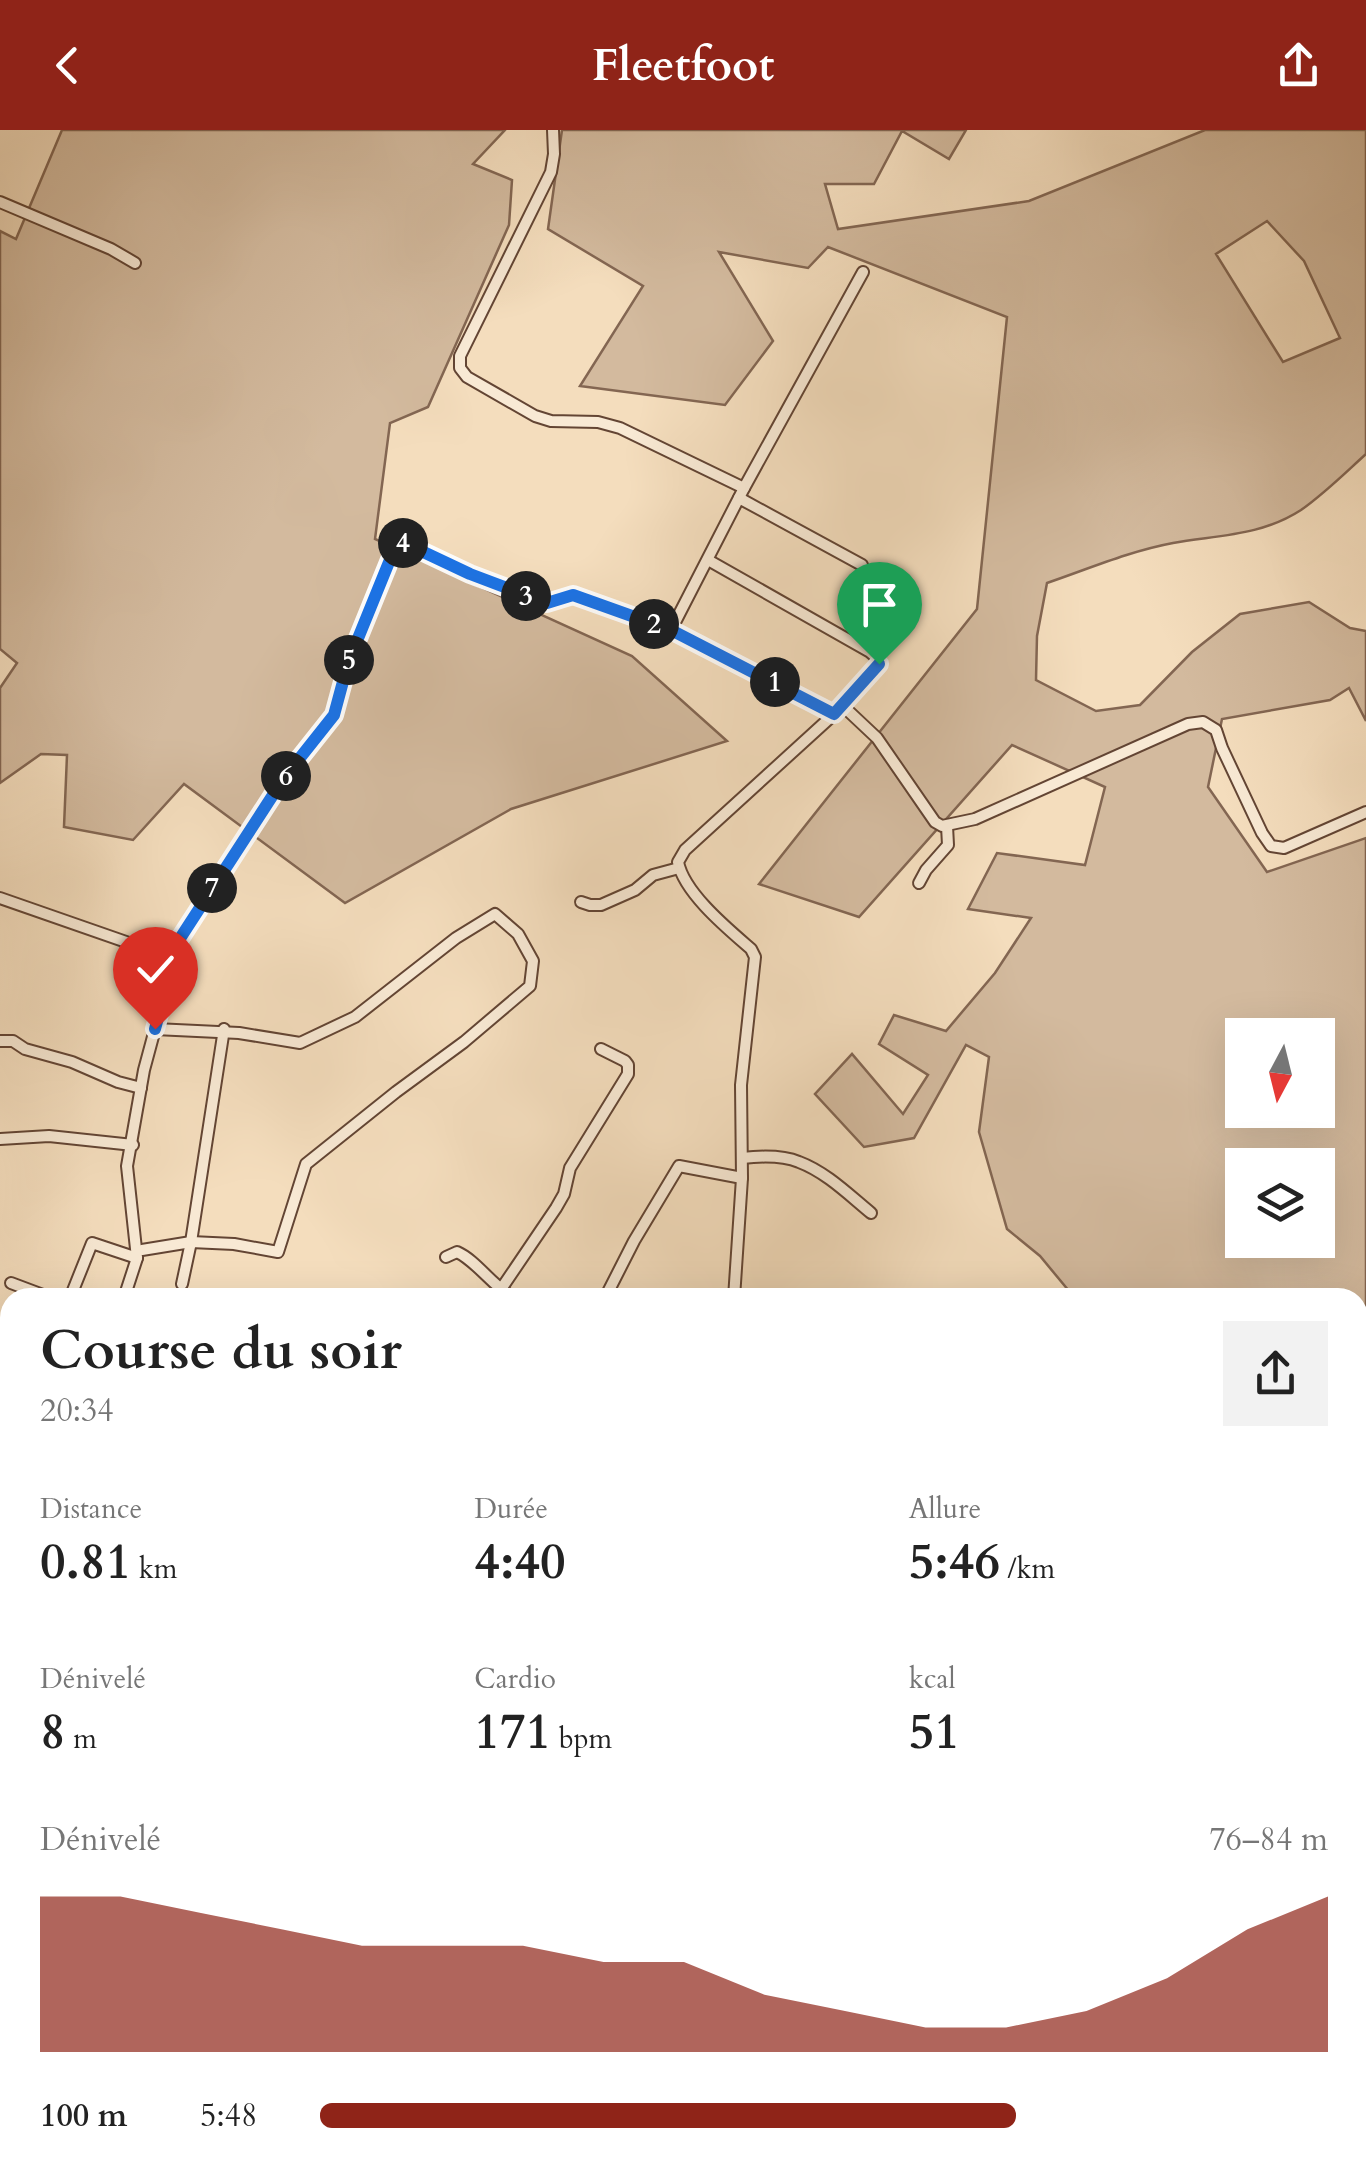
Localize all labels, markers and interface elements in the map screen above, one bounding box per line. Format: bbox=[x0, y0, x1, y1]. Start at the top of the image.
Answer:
text: Fleetfoot bbox=[592, 35, 774, 96]
icon: back bbox=[40, 38, 95, 93]
icon: share bbox=[1271, 38, 1326, 93]
pin: 4 bbox=[378, 518, 428, 568]
text: 4 bbox=[396, 524, 410, 562]
pin bbox=[837, 562, 922, 665]
pin: 3 bbox=[501, 571, 551, 621]
text: 3 bbox=[519, 577, 533, 615]
icon: arrive bbox=[852, 577, 907, 632]
pin: 2 bbox=[629, 599, 679, 649]
text: 2 bbox=[647, 605, 661, 643]
pin: 5 bbox=[324, 635, 374, 685]
text: 5 bbox=[342, 641, 356, 679]
pin: 1 bbox=[750, 657, 800, 707]
text: 1 bbox=[768, 663, 782, 701]
pin: 6 bbox=[261, 751, 311, 801]
text: 6 bbox=[279, 757, 293, 795]
pin: 7 bbox=[187, 863, 237, 913]
text: 7 bbox=[205, 869, 219, 907]
pin bbox=[113, 927, 198, 1030]
icon: check bbox=[128, 942, 183, 997]
north arrow bbox=[1225, 1018, 1335, 1128]
map controls bbox=[1225, 1018, 1335, 1258]
button: layers bbox=[1225, 1148, 1335, 1258]
text: Course du soir bbox=[40, 1314, 402, 1388]
button: share bbox=[1223, 1321, 1328, 1426]
text: 20:34 bbox=[40, 1389, 114, 1433]
text: Distance bbox=[40, 1490, 142, 1528]
text: Durée bbox=[474, 1490, 548, 1528]
text: Allure bbox=[909, 1490, 981, 1528]
text: 0.81 bbox=[40, 1528, 131, 1596]
text: 4:40 bbox=[474, 1528, 566, 1596]
text: 5:46 bbox=[909, 1528, 1000, 1596]
text: km bbox=[131, 1550, 178, 1588]
text: /km bbox=[1000, 1550, 1055, 1588]
text: Dénivelé bbox=[40, 1660, 146, 1698]
text: Cardio bbox=[474, 1660, 556, 1698]
text: kcal bbox=[909, 1660, 956, 1698]
text: 8 bbox=[40, 1698, 66, 1766]
text: 171 bbox=[474, 1698, 551, 1766]
text: 51 bbox=[909, 1698, 960, 1766]
text: m bbox=[66, 1720, 97, 1758]
text: bpm bbox=[551, 1720, 612, 1758]
text: Dénivelé bbox=[40, 1818, 161, 1862]
text: 76–84 m bbox=[1209, 1818, 1328, 1862]
text: 100 m bbox=[40, 2094, 127, 2138]
text: 5:48 bbox=[200, 2094, 257, 2138]

